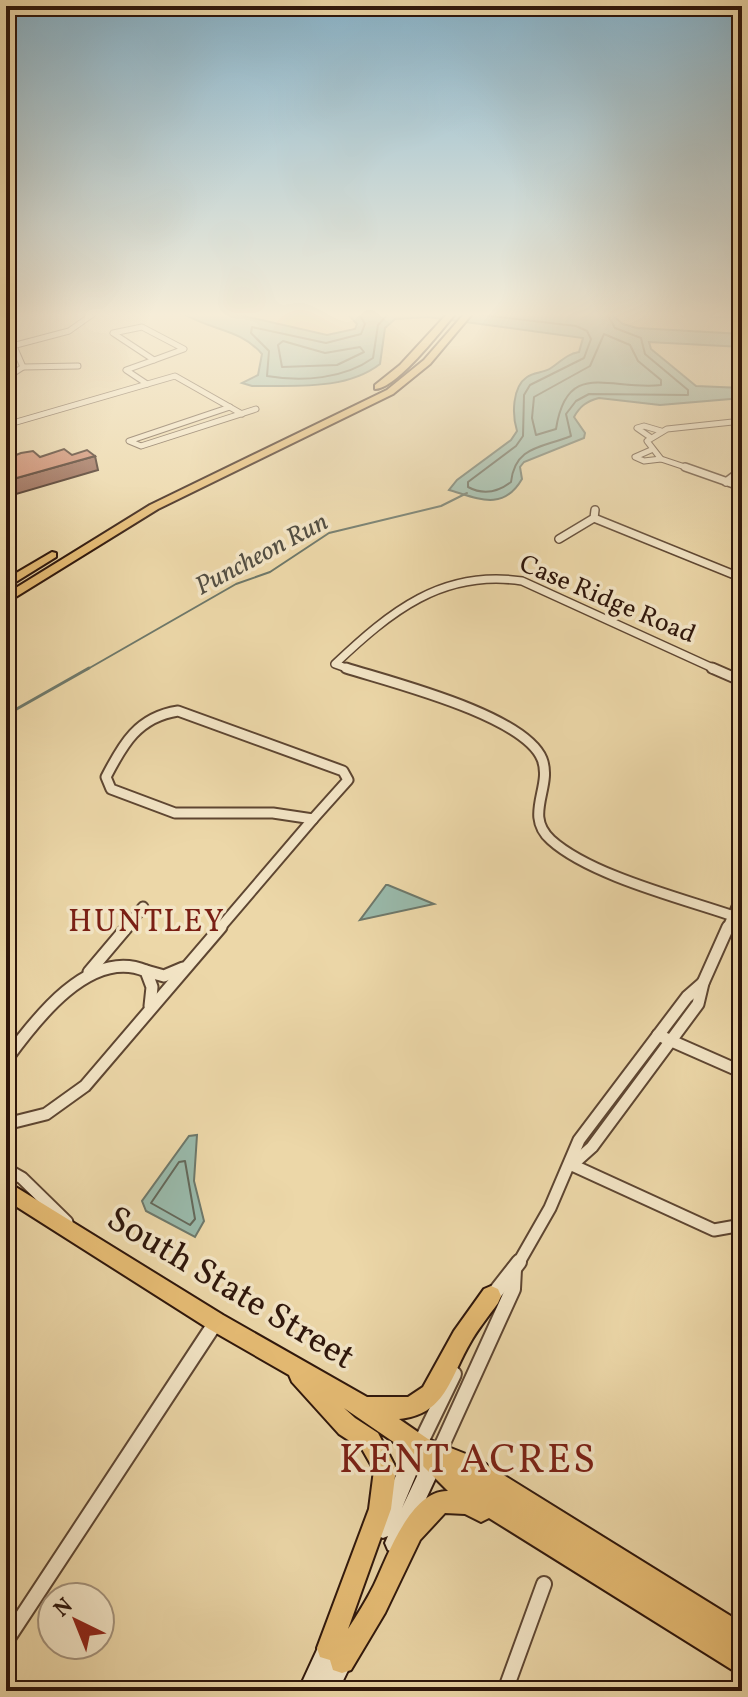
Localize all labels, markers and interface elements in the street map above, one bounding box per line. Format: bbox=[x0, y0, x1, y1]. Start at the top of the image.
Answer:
water label: Puncheon Run bbox=[189, 505, 335, 605]
street label: Case Ridge Road bbox=[513, 546, 701, 653]
district label: HUNTLEY bbox=[68, 901, 226, 945]
street label: South State Street bbox=[96, 1196, 363, 1383]
district label: KENT ACRES bbox=[339, 1434, 597, 1490]
north arrow bbox=[36, 1581, 116, 1661]
text: N bbox=[48, 1591, 80, 1625]

